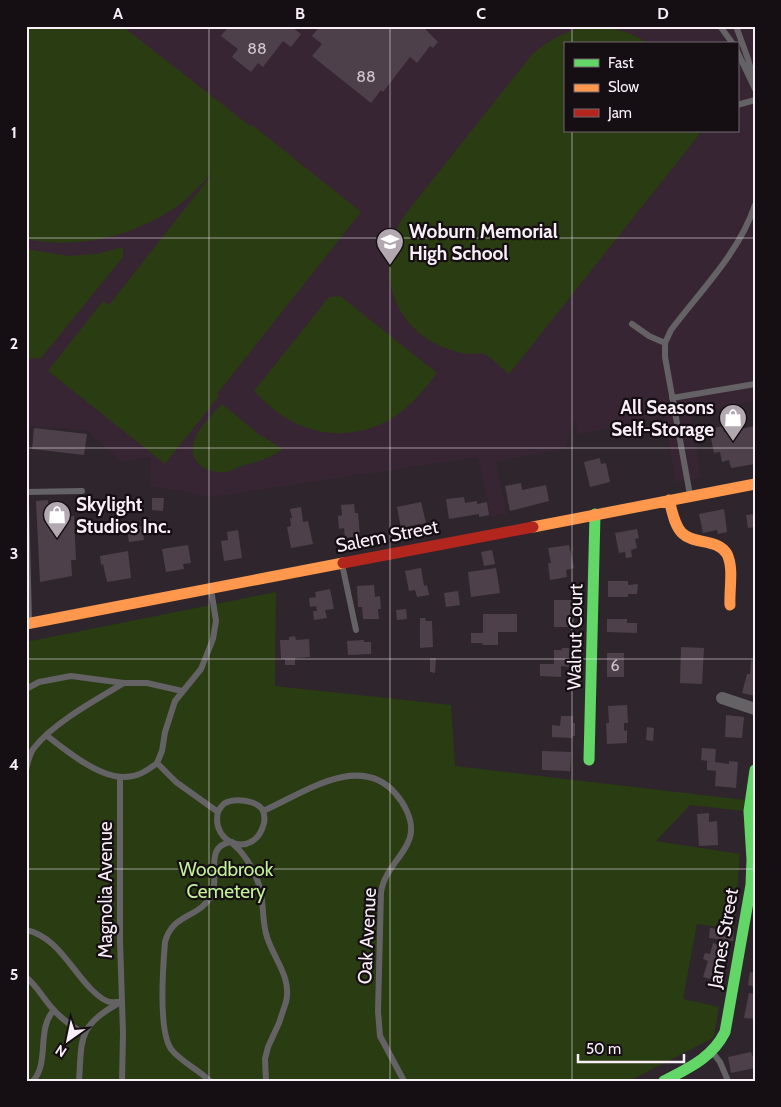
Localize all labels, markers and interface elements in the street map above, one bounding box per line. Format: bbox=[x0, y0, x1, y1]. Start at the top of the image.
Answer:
text: A bbox=[113, 4, 123, 23]
text: B bbox=[295, 4, 305, 23]
text: C bbox=[476, 4, 486, 23]
text: D bbox=[657, 4, 669, 23]
house number: 88 bbox=[247, 39, 267, 58]
legend bbox=[564, 42, 738, 132]
text: Fast bbox=[608, 54, 633, 72]
house number: 88 bbox=[356, 67, 376, 86]
text: Slow bbox=[608, 78, 639, 96]
text: Jam bbox=[607, 104, 632, 122]
text: 1 bbox=[11, 123, 17, 142]
place label: Woburn Memorial High School bbox=[409, 220, 558, 265]
school or university icon: Woburn Memorial High School bbox=[375, 227, 405, 266]
text: 2 bbox=[10, 334, 18, 353]
place label: All Seasons Self-Storage bbox=[611, 396, 714, 441]
shop icon: All Seasons Self-Storage bbox=[718, 403, 748, 442]
place label: Skylight Studios Inc. bbox=[76, 493, 171, 538]
shop icon: Skylight Studios Inc. bbox=[42, 500, 72, 539]
street label: Salem Street bbox=[334, 515, 441, 557]
text: 3 bbox=[10, 544, 18, 563]
street label: Walnut Court bbox=[563, 583, 587, 690]
house number: 6 bbox=[610, 656, 620, 675]
text: 4 bbox=[9, 755, 19, 774]
street label: Magnolia Avenue bbox=[94, 821, 117, 959]
park label: Woodbrook Cemetery bbox=[179, 858, 274, 903]
street label: James Street bbox=[703, 886, 743, 991]
street label: Oak Avenue bbox=[353, 887, 381, 985]
text: 5 bbox=[10, 965, 18, 984]
north arrow bbox=[42, 1014, 92, 1064]
scale bar bbox=[578, 1032, 685, 1064]
text: 50 m bbox=[586, 1040, 621, 1058]
text: N bbox=[52, 1041, 70, 1061]

